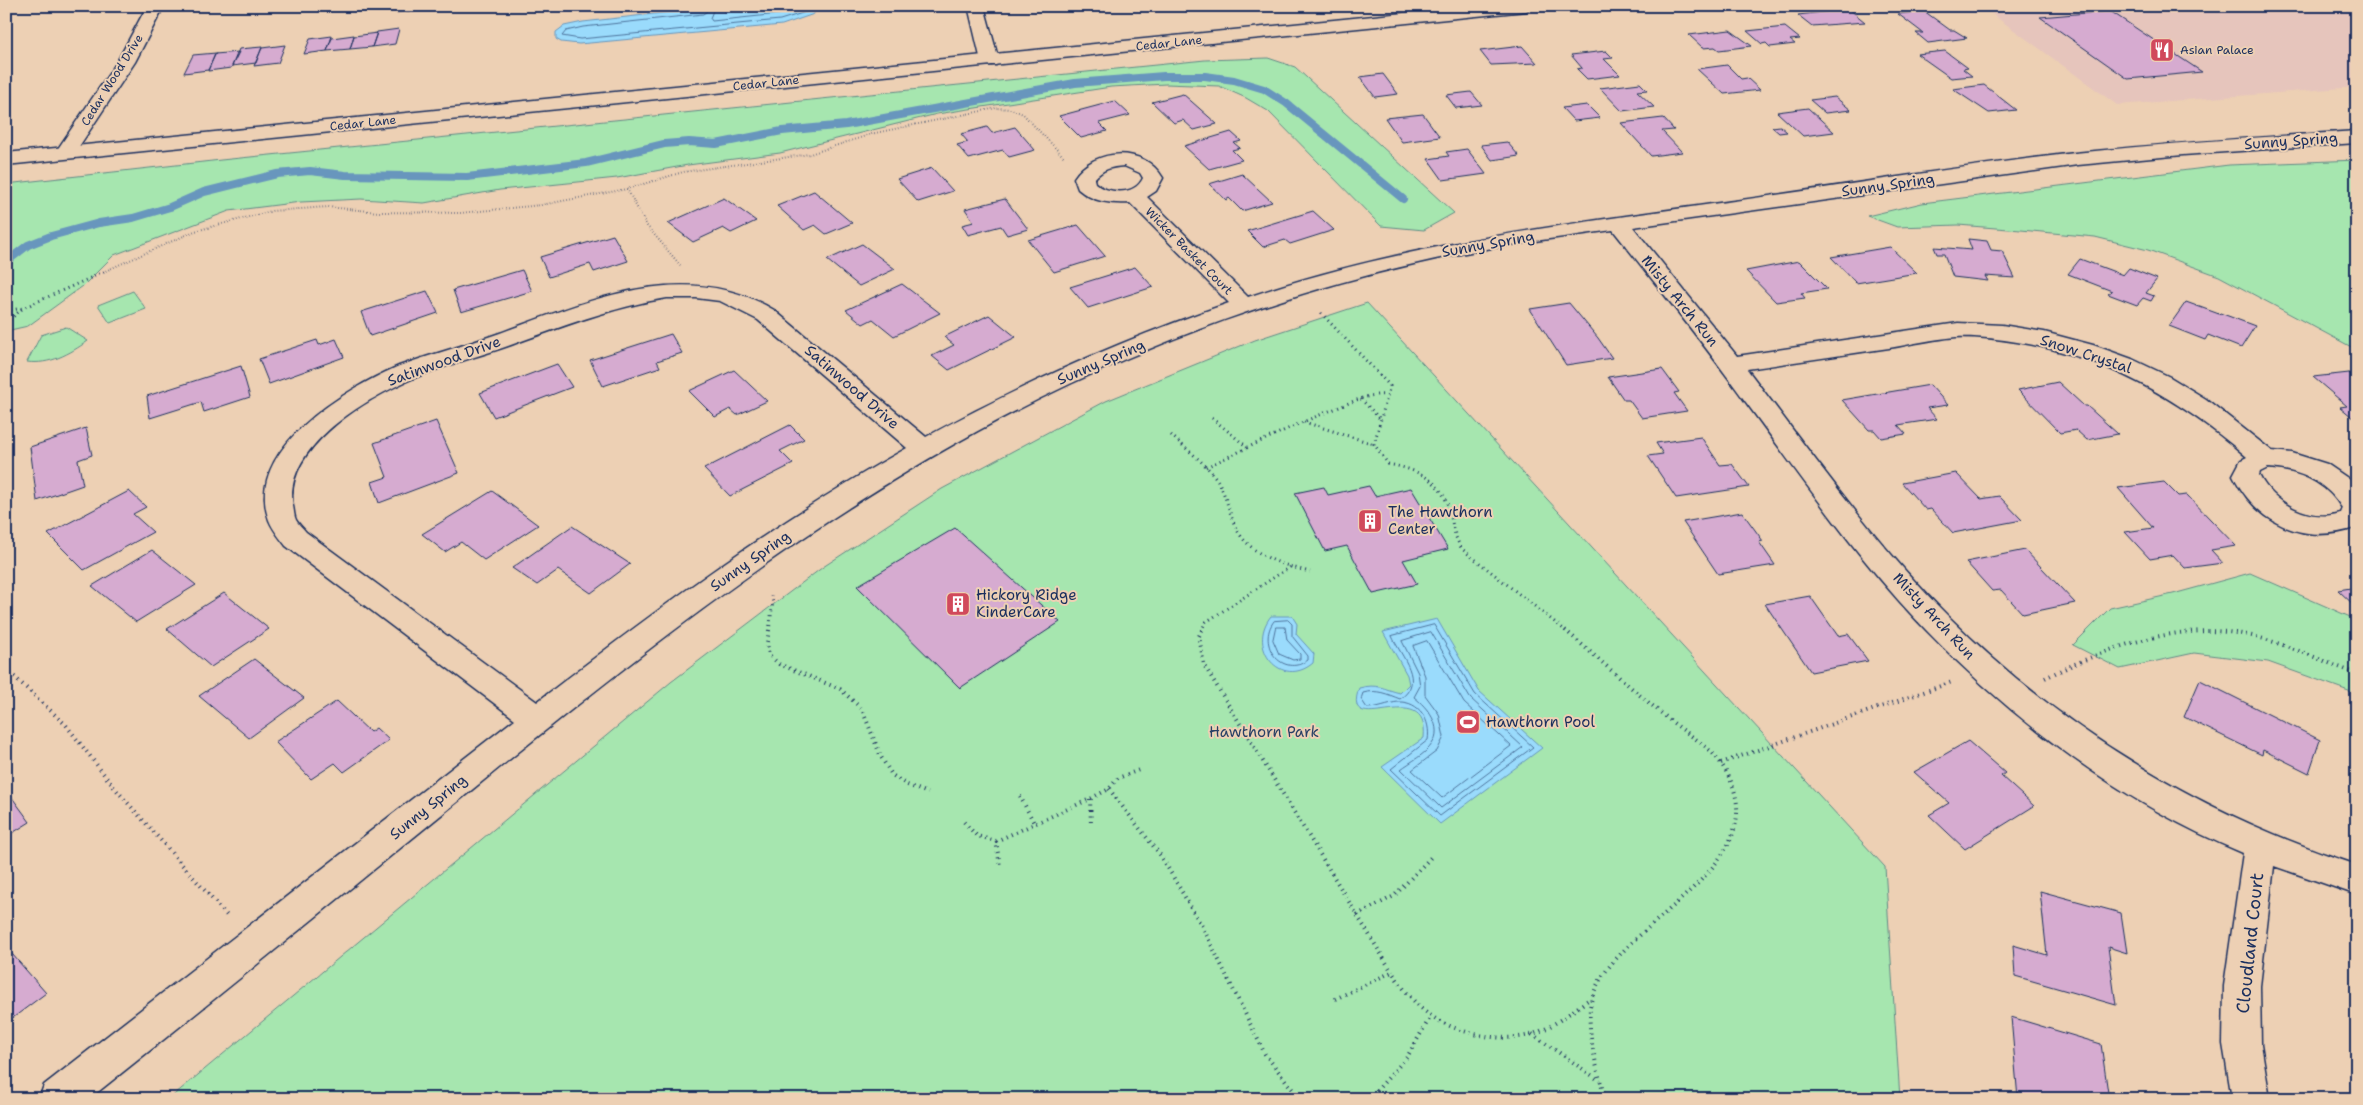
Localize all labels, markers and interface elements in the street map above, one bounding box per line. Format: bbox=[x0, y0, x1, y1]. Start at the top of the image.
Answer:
street label: Cedar Wood Drive bbox=[77, 31, 147, 129]
street label: Cedar Lane bbox=[1135, 32, 1203, 54]
restaurant icon: Asian Palace bbox=[2149, 37, 2175, 63]
place label: Asian Palace bbox=[2180, 42, 2254, 58]
street label: Cedar Lane bbox=[732, 72, 800, 94]
street label: Cedar Lane bbox=[329, 112, 397, 134]
street label: Sunny Spring bbox=[2244, 128, 2338, 154]
street label: Sunny Spring bbox=[1840, 169, 1936, 201]
street label: Wicker Basket Court bbox=[1142, 204, 1236, 298]
street label: Sunny Spring bbox=[1440, 226, 1536, 262]
street label: Misty Arch Run bbox=[1637, 251, 1723, 351]
street label: Snow Crystal bbox=[2038, 330, 2135, 378]
street label: Satinwood Drive bbox=[385, 331, 503, 391]
street label: Sunny Spring bbox=[1054, 334, 1148, 390]
street label: Satinwood Drive bbox=[801, 340, 903, 434]
place label: The Hawthorn Center bbox=[1388, 502, 1492, 539]
building icon: The Hawthorn Center bbox=[1357, 508, 1383, 534]
street label: Sunny Spring bbox=[706, 526, 794, 596]
street label: Misty Arch Run bbox=[1888, 568, 1980, 664]
place label: Hickory Ridge KinderCare bbox=[976, 585, 1077, 622]
building icon: Hickory Ridge KinderCare bbox=[945, 591, 971, 617]
sports icon: Hawthorn Pool bbox=[1455, 709, 1481, 735]
place label: Hawthorn Pool bbox=[1486, 712, 1595, 732]
park label: Hawthorn Park bbox=[1209, 722, 1319, 742]
street label: Sunny Spring bbox=[385, 770, 471, 844]
street label: Cloudland Court bbox=[2231, 871, 2269, 1015]

